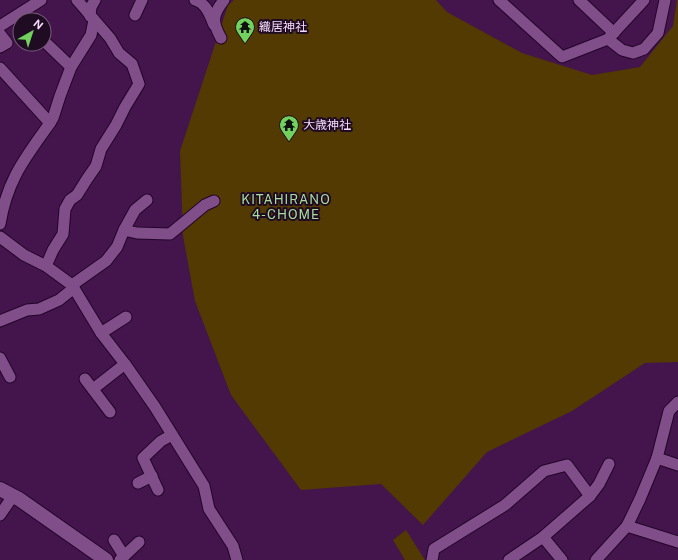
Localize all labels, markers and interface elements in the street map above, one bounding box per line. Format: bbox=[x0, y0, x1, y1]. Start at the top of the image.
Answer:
north arrow bbox=[12, 12, 52, 52]
temple icon: 織居神社 bbox=[234, 16, 256, 44]
text: N bbox=[31, 17, 45, 32]
place label: 織居神社 bbox=[259, 20, 307, 34]
temple icon: 大歳神社 bbox=[278, 114, 300, 142]
place label: 大歳神社 bbox=[303, 118, 351, 132]
district label: KITAHIRANO 4-CHOME bbox=[241, 192, 331, 222]

